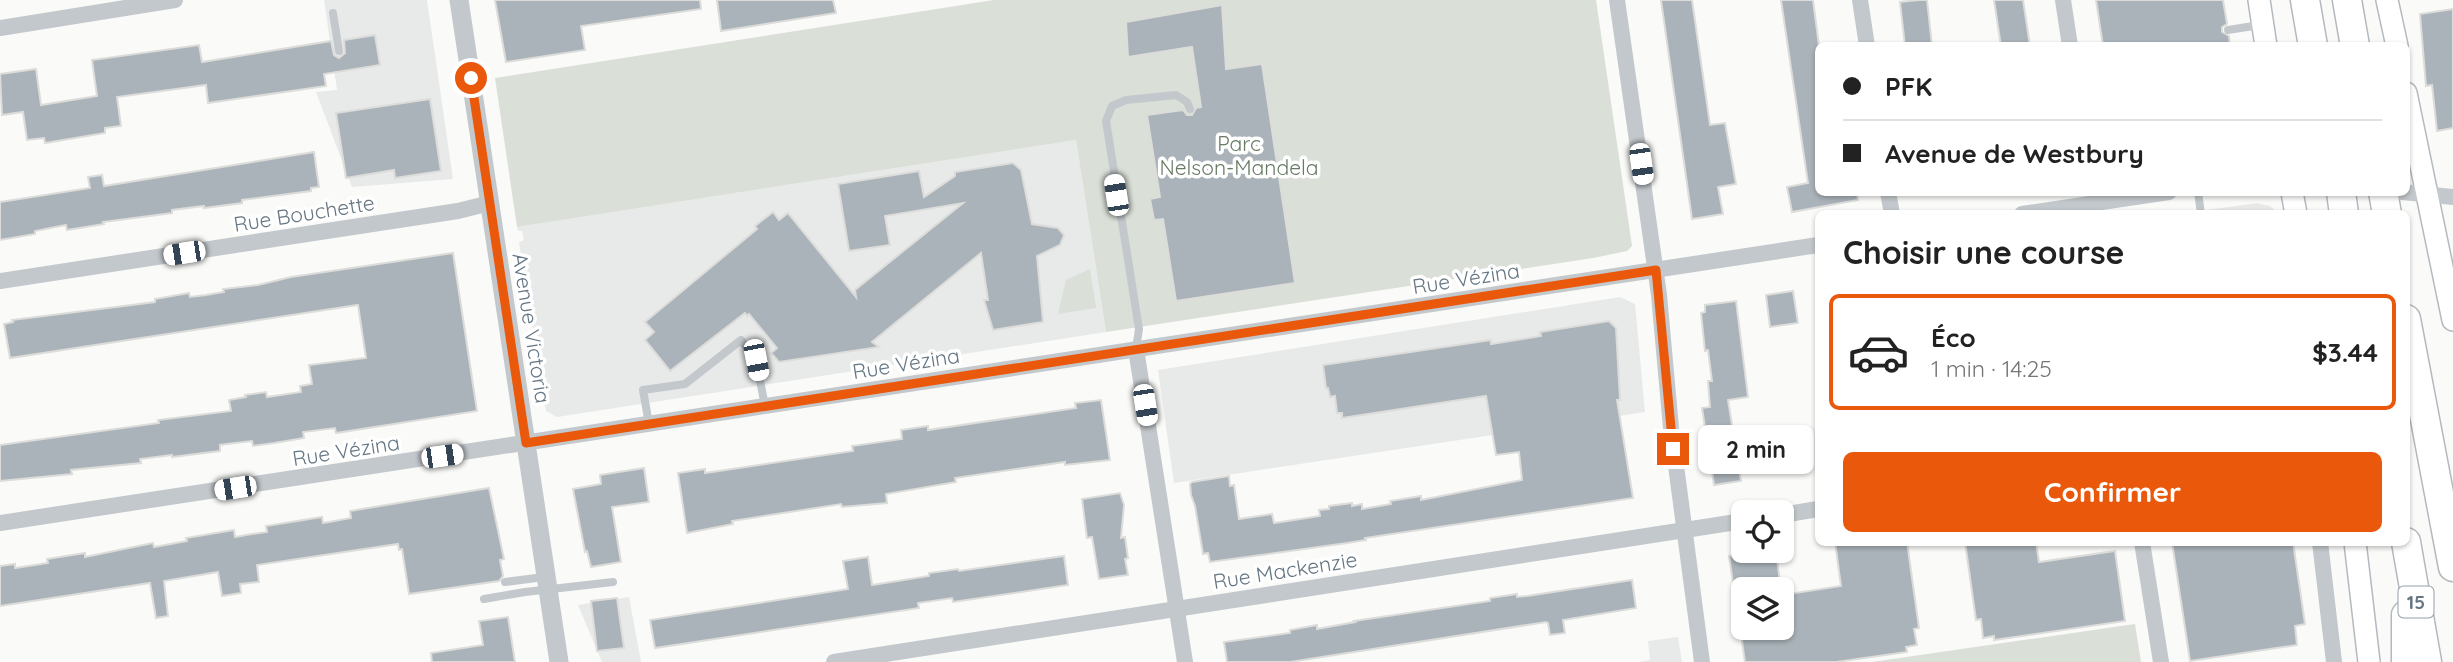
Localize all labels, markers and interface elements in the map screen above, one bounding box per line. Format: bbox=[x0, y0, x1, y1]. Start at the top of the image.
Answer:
route start bbox=[455, 62, 487, 94]
text: PFK bbox=[1885, 70, 1932, 103]
park label: Parc Nelson-Mandela bbox=[1159, 130, 1319, 180]
text: Avenue de Westbury bbox=[1885, 137, 2144, 170]
car bbox=[1628, 142, 1655, 186]
car bbox=[1103, 173, 1130, 217]
street label: Rue Bouchette bbox=[232, 189, 376, 237]
text: Choisir une course bbox=[1843, 232, 2124, 272]
car bbox=[162, 239, 207, 267]
street label: Avenue Victoria bbox=[507, 251, 557, 405]
street label: Rue Vézina bbox=[1411, 257, 1521, 299]
icon: car bbox=[1847, 321, 1910, 384]
text: Éco bbox=[1931, 321, 1976, 354]
text: $3.44 bbox=[2312, 336, 2378, 369]
car bbox=[742, 337, 771, 383]
street label: Rue Vézina bbox=[851, 342, 961, 384]
text: 1 min · 14:25 bbox=[1931, 354, 2052, 383]
car bbox=[1132, 383, 1159, 427]
callout: 2 min bbox=[1698, 424, 1813, 474]
street label: Rue Vézina bbox=[291, 429, 401, 471]
route end bbox=[1657, 433, 1689, 465]
text: 2 min bbox=[1726, 435, 1786, 464]
car bbox=[420, 443, 465, 469]
button: Confirmer bbox=[1843, 452, 2382, 532]
car bbox=[213, 474, 258, 502]
map controls bbox=[1731, 500, 1794, 640]
button: locate bbox=[1731, 500, 1794, 563]
street label: Rue Mackenzie bbox=[1211, 546, 1359, 594]
button: layers bbox=[1731, 577, 1794, 640]
road number: 15 bbox=[2398, 586, 2434, 618]

